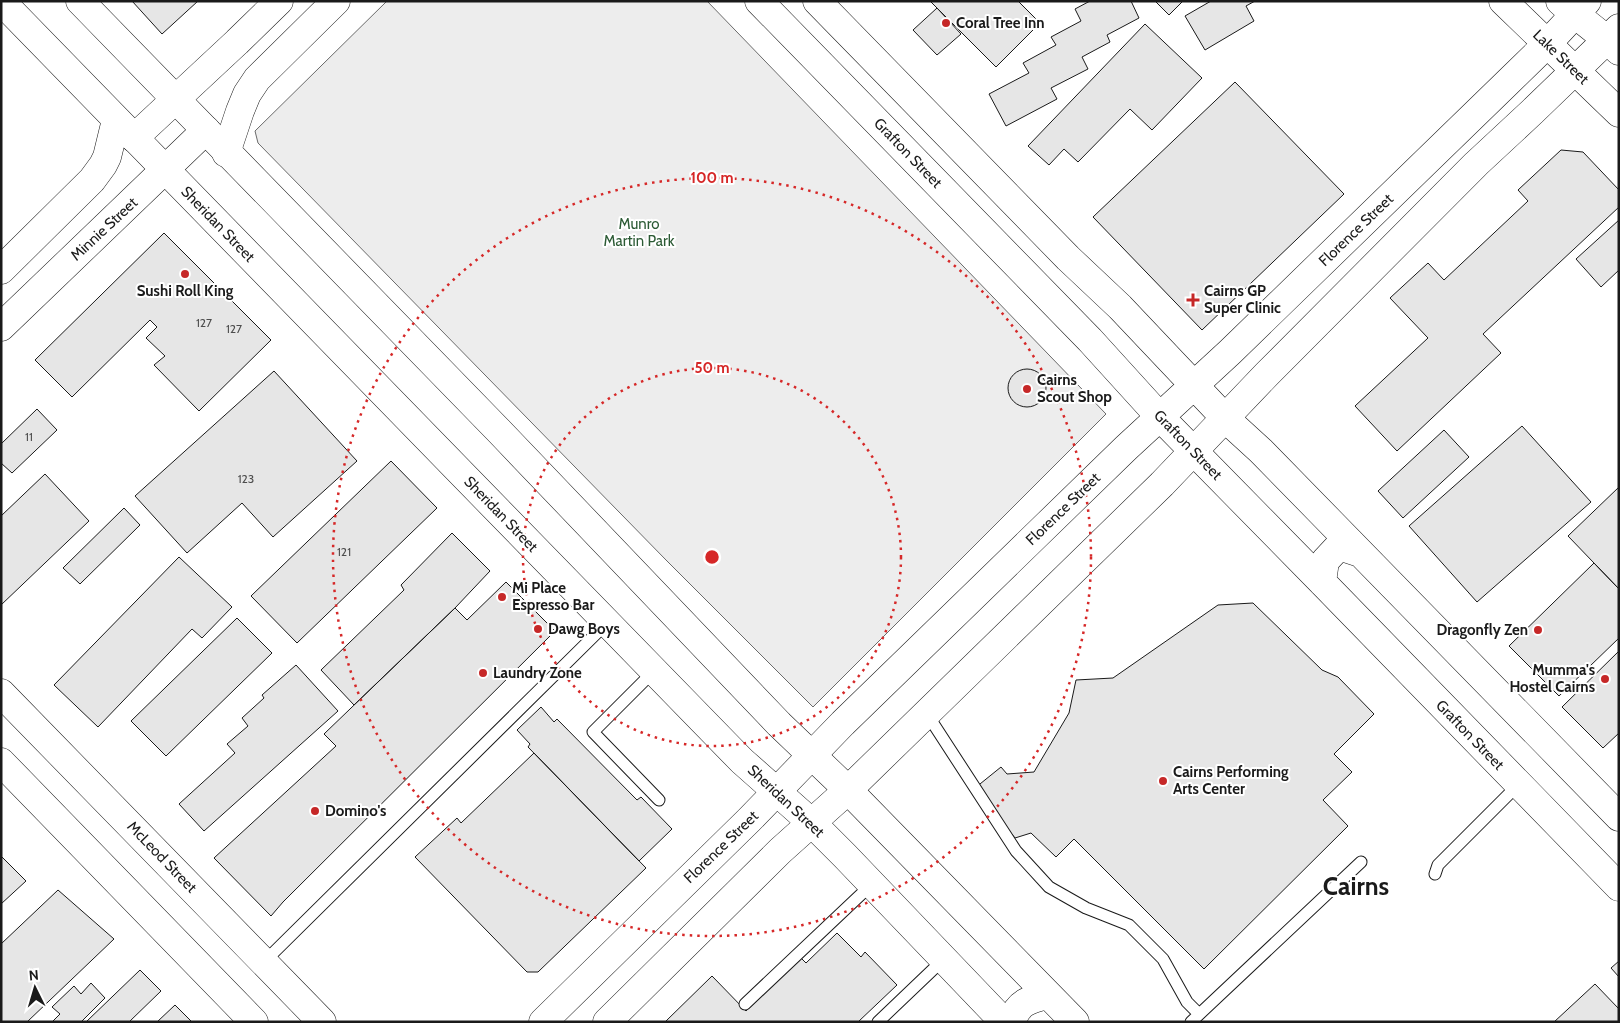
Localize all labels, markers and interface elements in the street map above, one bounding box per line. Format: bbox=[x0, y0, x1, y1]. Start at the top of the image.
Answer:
place label: Coral Tree Inn bbox=[956, 14, 1045, 32]
marker: Coral Tree Inn bbox=[940, 17, 952, 29]
street label: Lake Street bbox=[1529, 26, 1593, 88]
street label: Grafton Street bbox=[870, 114, 946, 192]
text: 100 m bbox=[690, 169, 734, 187]
street label: Sheridan Street bbox=[177, 182, 259, 266]
street label: Florence Street bbox=[1315, 190, 1397, 270]
street label: Minnie Street bbox=[67, 194, 141, 264]
park label: Munro Martin Park bbox=[603, 215, 675, 250]
marker: Sushi Roll King bbox=[179, 268, 191, 280]
place label: Sushi Roll King bbox=[137, 282, 234, 300]
place label: Cairns GP Super Clinic bbox=[1204, 282, 1281, 317]
marker: Cairns GP Super Clinic bbox=[1186, 293, 1200, 307]
house number: 127 bbox=[196, 315, 212, 330]
house number: 127 bbox=[226, 321, 242, 336]
text: 50 m bbox=[694, 359, 730, 377]
place label: Cairns Scout Shop bbox=[1037, 371, 1112, 406]
marker: Cairns Scout Shop bbox=[1021, 383, 1033, 395]
street label: Grafton Street bbox=[1150, 406, 1226, 484]
house number: 11 bbox=[25, 429, 33, 444]
street label: Florence Street bbox=[1022, 469, 1104, 549]
house number: 123 bbox=[238, 471, 254, 486]
street label: Sheridan Street bbox=[460, 472, 542, 556]
house number: 121 bbox=[337, 544, 351, 559]
centre of rings bbox=[703, 548, 721, 566]
place label: Mi Place Espresso Bar bbox=[512, 579, 594, 614]
marker: Mi Place Espresso Bar bbox=[496, 591, 508, 603]
place label: Dawg Boys bbox=[548, 620, 620, 638]
place label: Dragonfly Zen bbox=[1437, 621, 1528, 639]
marker: Dawg Boys bbox=[532, 623, 544, 635]
marker: Dragonfly Zen bbox=[1532, 624, 1544, 636]
place label: Mumma's Hostel Cairns bbox=[1509, 661, 1595, 696]
place label: Laundry Zone bbox=[493, 664, 582, 682]
marker: Laundry Zone bbox=[477, 667, 489, 679]
marker: Mumma's Hostel Cairns bbox=[1599, 673, 1611, 685]
street label: Grafton Street bbox=[1432, 696, 1508, 774]
street label: Sheridan Street bbox=[744, 761, 828, 841]
place label: Cairns Performing Arts Center bbox=[1173, 763, 1289, 798]
marker: Cairns Performing Arts Center bbox=[1157, 775, 1169, 787]
place label: Domino's bbox=[325, 802, 386, 820]
marker: Domino's bbox=[309, 805, 321, 817]
street label: Florence Street bbox=[680, 807, 762, 887]
street label: McLeod Street bbox=[123, 818, 201, 896]
district label: Cairns bbox=[1323, 871, 1389, 901]
north arrow bbox=[10, 963, 60, 1013]
text: N bbox=[28, 966, 40, 984]

